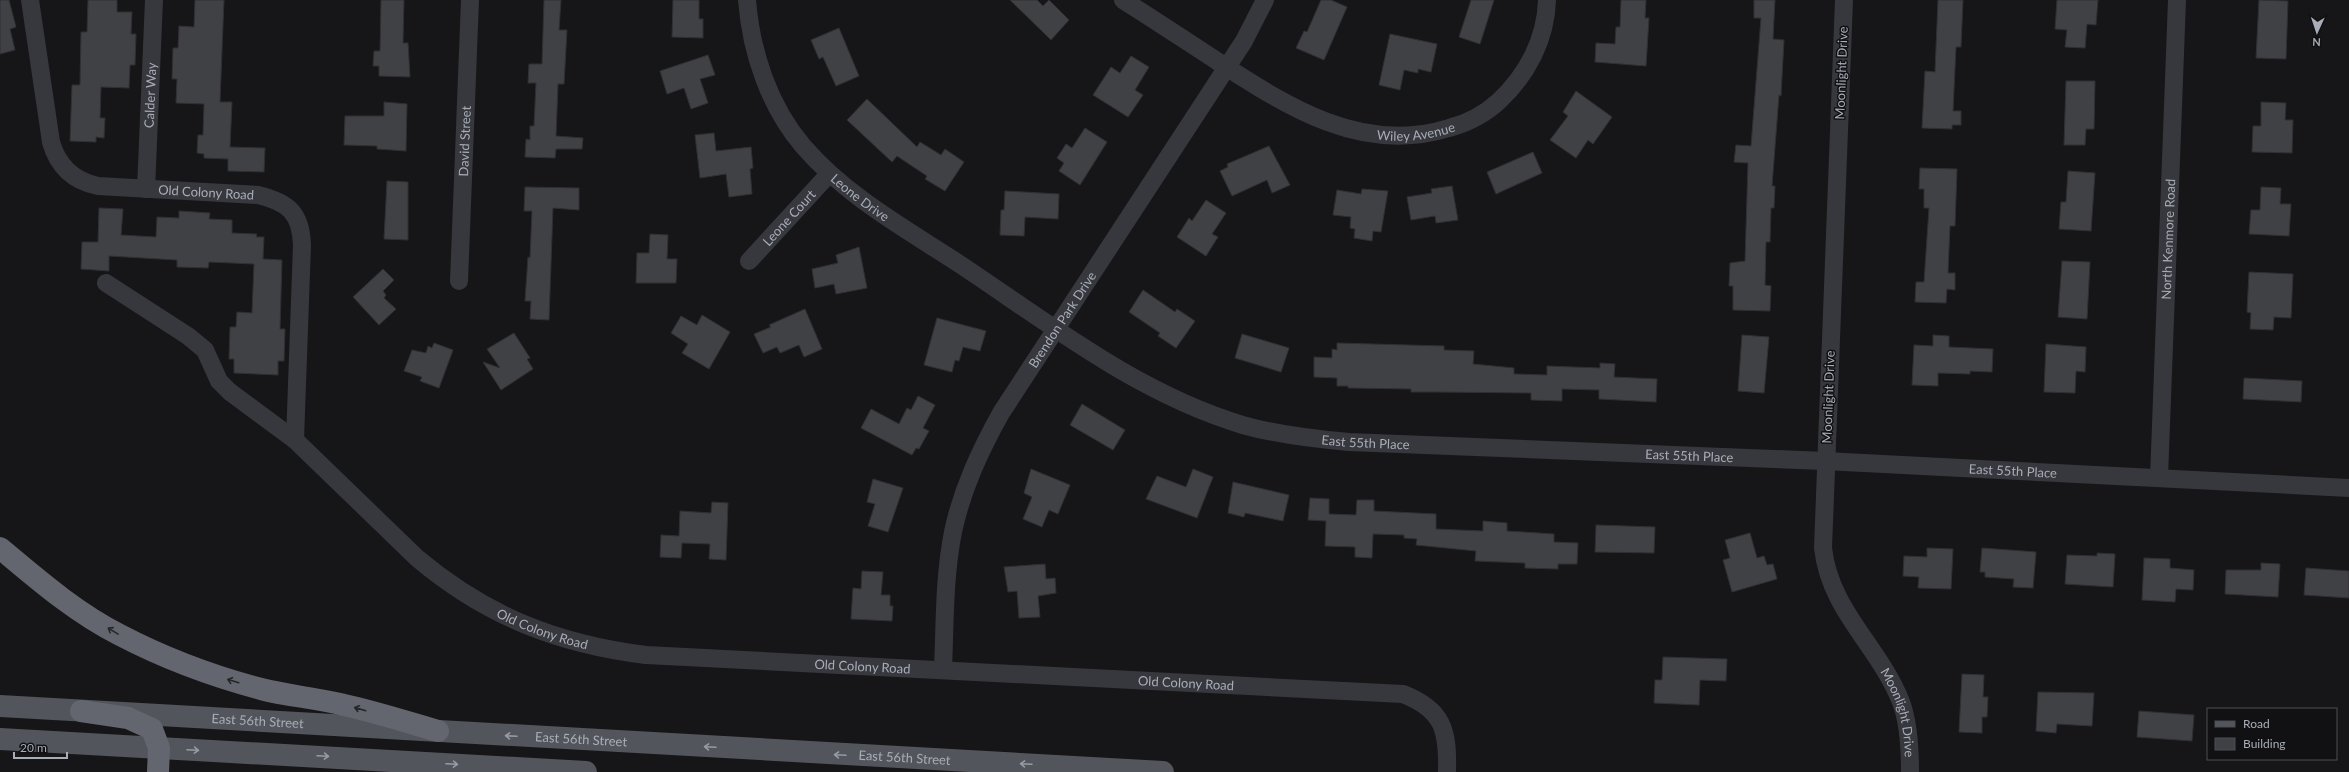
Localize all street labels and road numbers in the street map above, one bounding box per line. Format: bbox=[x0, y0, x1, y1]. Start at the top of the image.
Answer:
street label: Moonlight Drive bbox=[1831, 26, 1851, 120]
street label: Calder Way bbox=[141, 62, 159, 128]
street label: David Street bbox=[455, 105, 474, 177]
street label: Wiley Avenue bbox=[1376, 119, 1457, 144]
street label: Leone Drive bbox=[828, 170, 892, 225]
street label: North Kenmore Road bbox=[2158, 178, 2178, 300]
street label: Old Colony Road bbox=[158, 181, 255, 203]
street label: Leone Court bbox=[759, 186, 819, 249]
street label: Brendon Park Drive bbox=[1025, 268, 1099, 371]
street label: Moonlight Drive bbox=[1818, 350, 1838, 444]
street label: East 55th Place bbox=[1321, 431, 1410, 452]
street label: East 55th Place bbox=[1645, 446, 1734, 465]
street label: East 55th Place bbox=[1968, 460, 2057, 481]
street label: Old Colony Road bbox=[494, 605, 590, 652]
street label: Old Colony Road bbox=[814, 656, 911, 677]
street label: Moonlight Drive bbox=[1877, 665, 1918, 758]
street label: Old Colony Road bbox=[1138, 672, 1234, 693]
street label: East 56th Street bbox=[211, 710, 304, 731]
street label: East 56th Street bbox=[535, 728, 628, 750]
street label: East 56th Street bbox=[858, 747, 951, 768]

